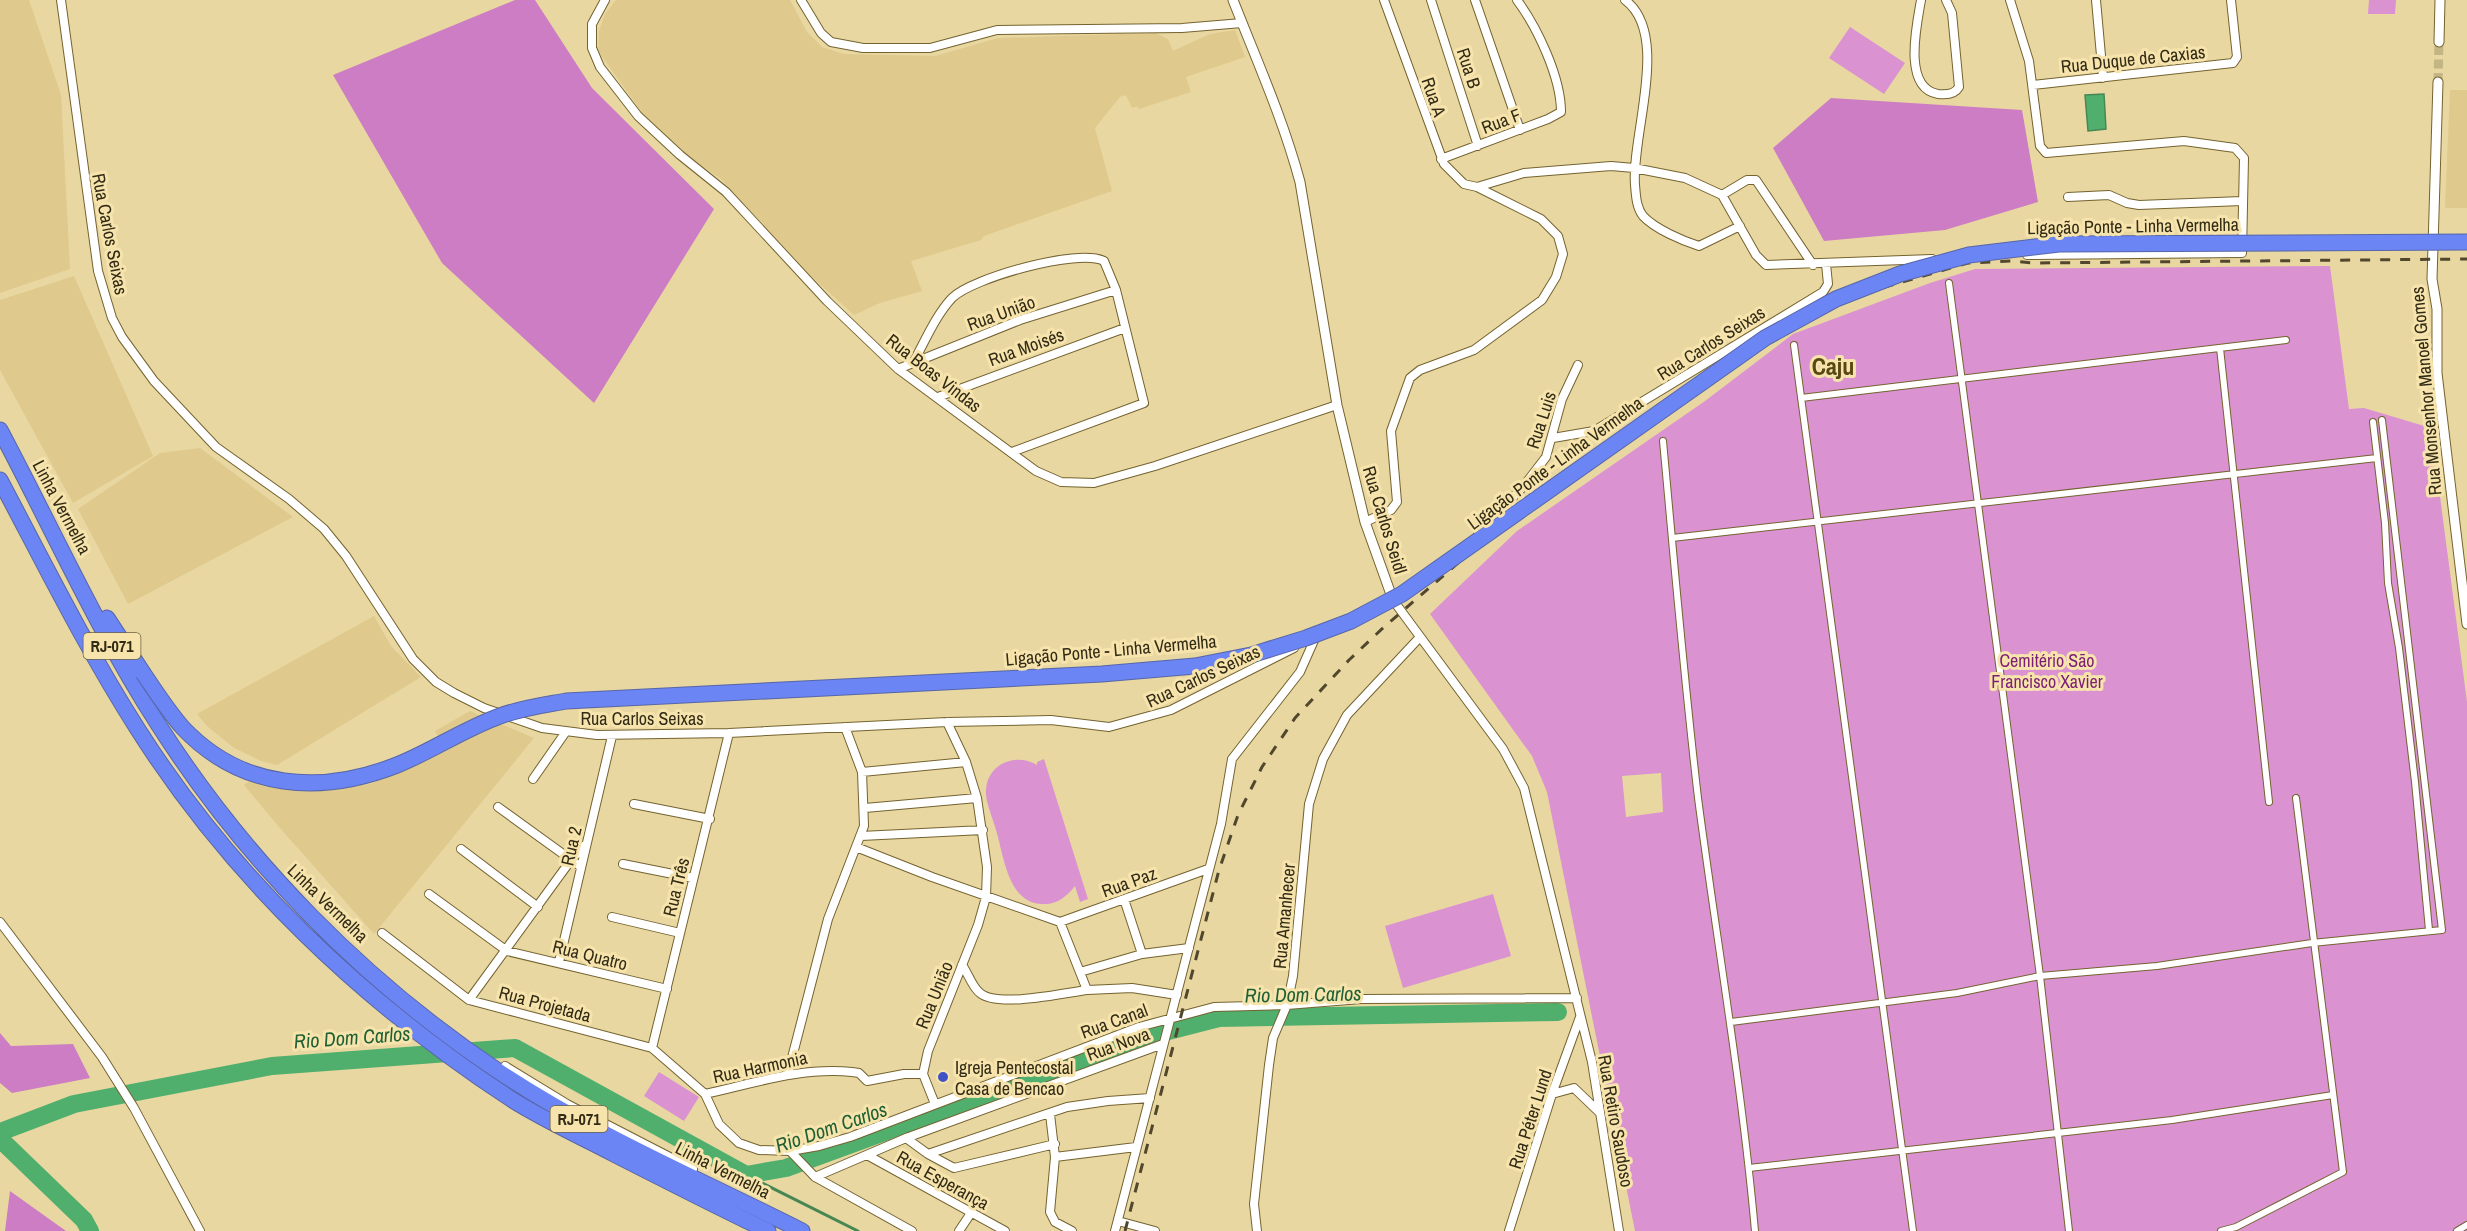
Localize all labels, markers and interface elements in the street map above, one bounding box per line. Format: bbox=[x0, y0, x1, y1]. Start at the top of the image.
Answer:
street label: Rua Duque de Caxias bbox=[2059, 39, 2207, 79]
street label: Rua B bbox=[1451, 45, 1487, 92]
street label: Rua A bbox=[1416, 74, 1452, 120]
street label: Rua F bbox=[1478, 102, 1524, 140]
street label: Rua Carlos Seixas bbox=[86, 171, 134, 297]
street label: Ligação Ponte - Linha Vermelha bbox=[2027, 212, 2239, 240]
street label: Rua Monsenhor Manoel Gomes bbox=[2404, 286, 2448, 496]
street label: Rua União bbox=[964, 289, 1038, 337]
street label: Rua Carlos Seixas bbox=[1652, 300, 1770, 386]
street label: Rua Moisés bbox=[985, 322, 1067, 372]
street label: Rua Boas Vindas bbox=[881, 328, 987, 418]
district label: Caju bbox=[1812, 350, 1854, 382]
street label: Rua Luis bbox=[1520, 388, 1562, 452]
street label: Ligação Ponte - Linha Vermelha bbox=[1462, 391, 1648, 535]
street label: Linha Vermelha bbox=[27, 455, 97, 559]
street label: Rua Carlos Seidl bbox=[1357, 463, 1413, 577]
street label: Ligação Ponte - Linha Vermelha bbox=[1004, 628, 1218, 672]
road number: RJ-071 bbox=[84, 633, 140, 659]
street label: Rua Carlos Seixas bbox=[1142, 639, 1264, 713]
park label: Cemitério São Francisco Xavier bbox=[1991, 648, 2103, 694]
street label: Rua Carlos Seixas bbox=[580, 706, 704, 731]
street label: Rua 2 bbox=[554, 824, 588, 868]
street label: Rua Três bbox=[657, 855, 695, 919]
street label: Linha Vermelha bbox=[282, 858, 374, 948]
street label: Rua Paz bbox=[1098, 861, 1160, 903]
street label: Rua Amanhecer bbox=[1267, 862, 1301, 970]
street label: Rua Quatro bbox=[550, 934, 630, 976]
street label: Rua União bbox=[909, 958, 959, 1032]
water label: Rio Dom Carlos bbox=[1244, 979, 1362, 1009]
street label: Rua Projetada bbox=[496, 980, 594, 1028]
street label: Rua Canal bbox=[1077, 997, 1151, 1045]
water label: Rio Dom Carlos bbox=[293, 1019, 411, 1055]
street label: Rua Nova bbox=[1083, 1021, 1153, 1067]
street label: Rua Harmonia bbox=[710, 1045, 810, 1089]
street label: Rua Retiro Saudoso bbox=[1592, 1053, 1640, 1189]
place label: Igreja Pentecostal Casa de Bencao bbox=[955, 1055, 1073, 1101]
street label: Rua Péter Lund bbox=[1502, 1066, 1558, 1172]
marker: Igreja Pentecostal Casa de Bencao bbox=[936, 1070, 950, 1084]
water label: Rio Dom Carlos bbox=[771, 1095, 891, 1159]
road number: RJ-071 bbox=[550, 1106, 608, 1132]
street label: Linha Vermelha bbox=[671, 1135, 775, 1205]
street label: Rua Esperança bbox=[892, 1144, 994, 1216]

